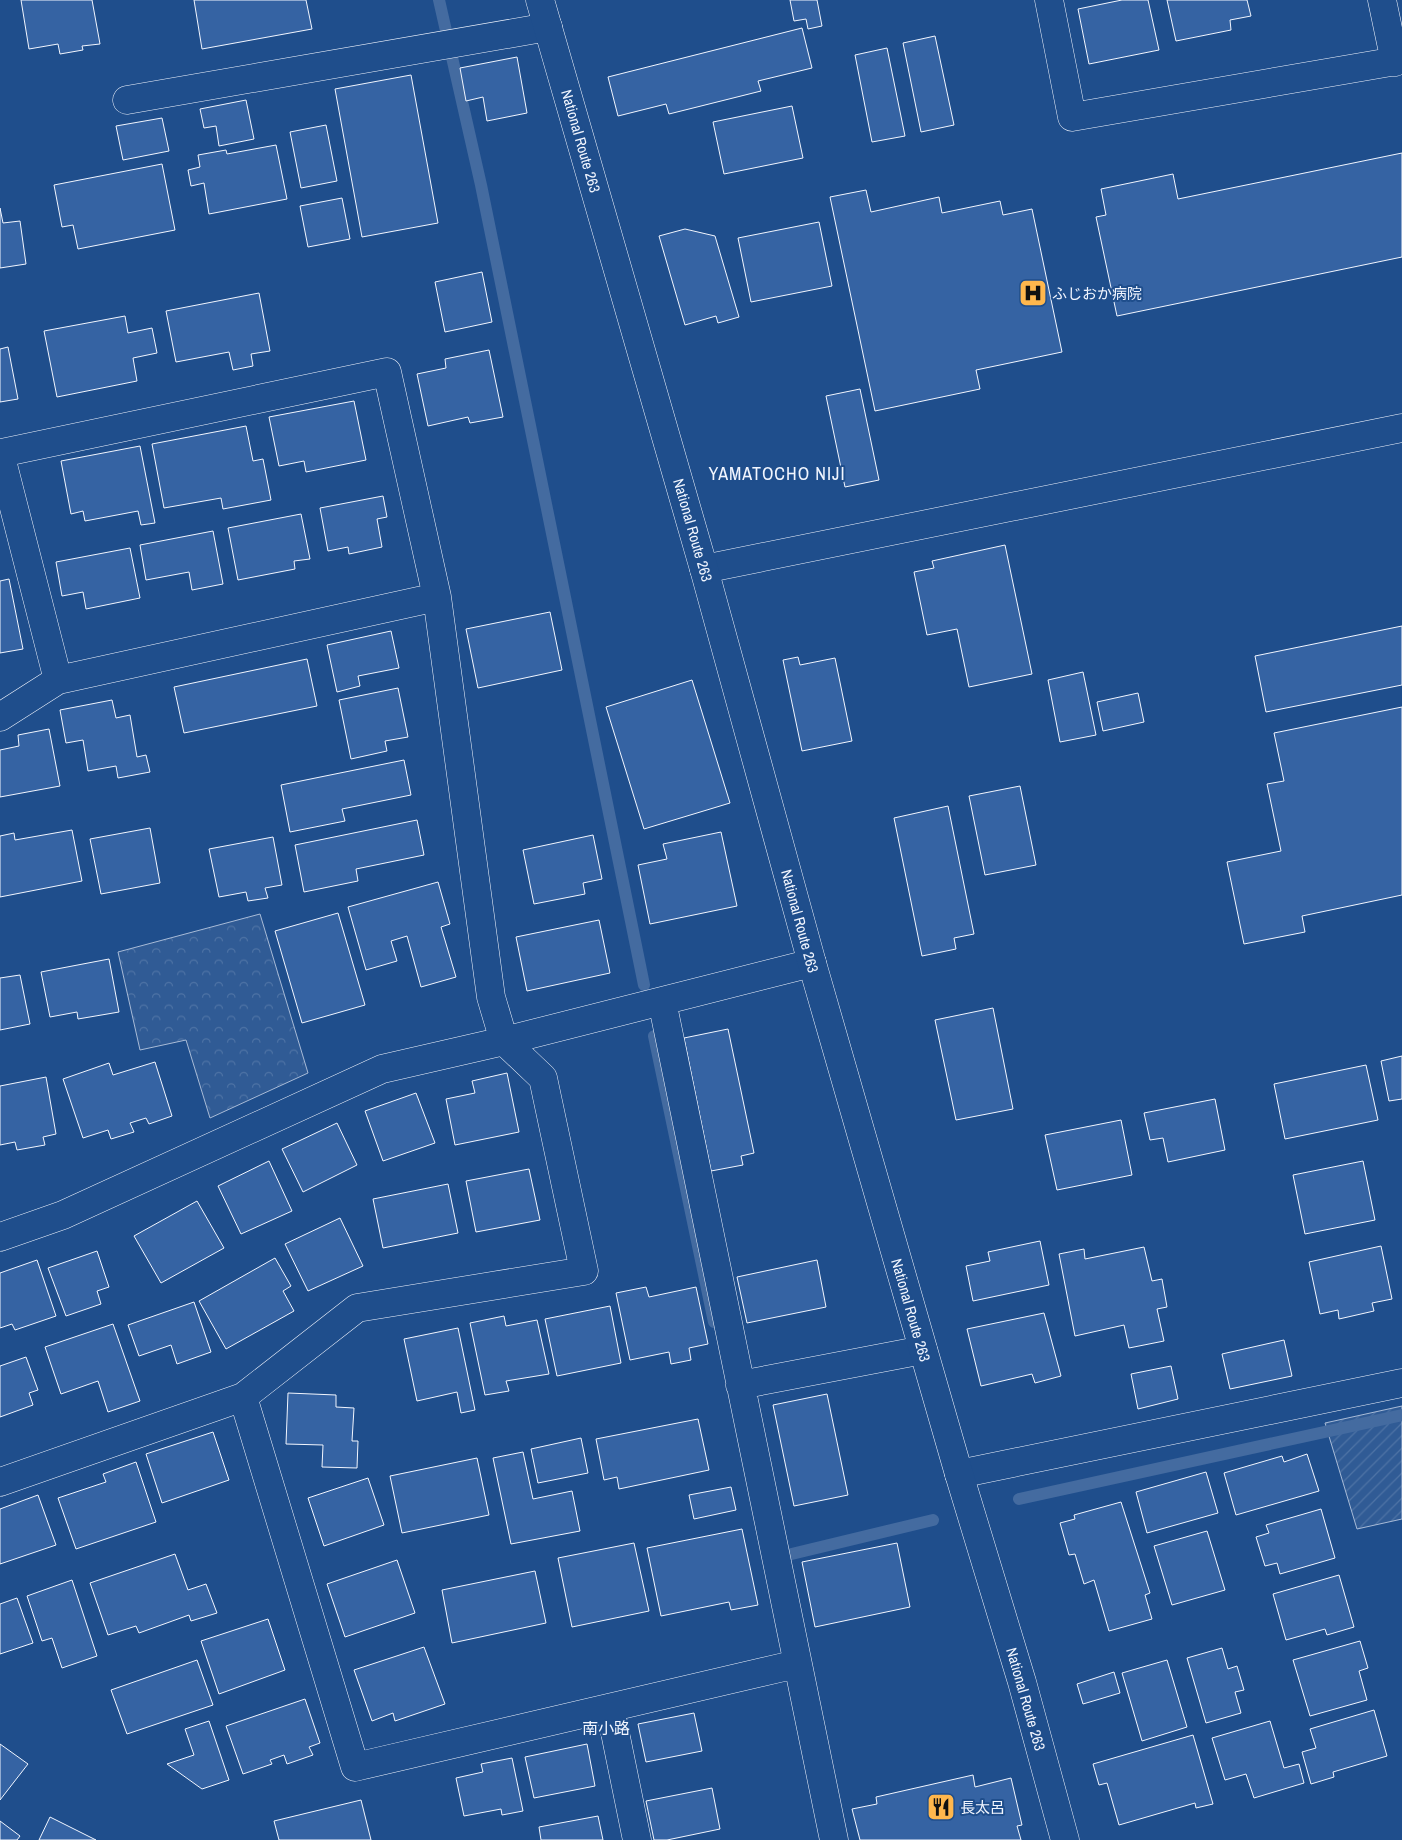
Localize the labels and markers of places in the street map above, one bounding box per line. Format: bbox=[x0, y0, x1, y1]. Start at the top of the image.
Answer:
hospital icon: ふじおか病院 bbox=[1018, 278, 1048, 308]
place label: ふじおか病院 bbox=[1052, 283, 1142, 304]
restaurant icon: 長太呂 bbox=[926, 1792, 956, 1822]
place label: 長太呂 bbox=[960, 1797, 1005, 1818]

